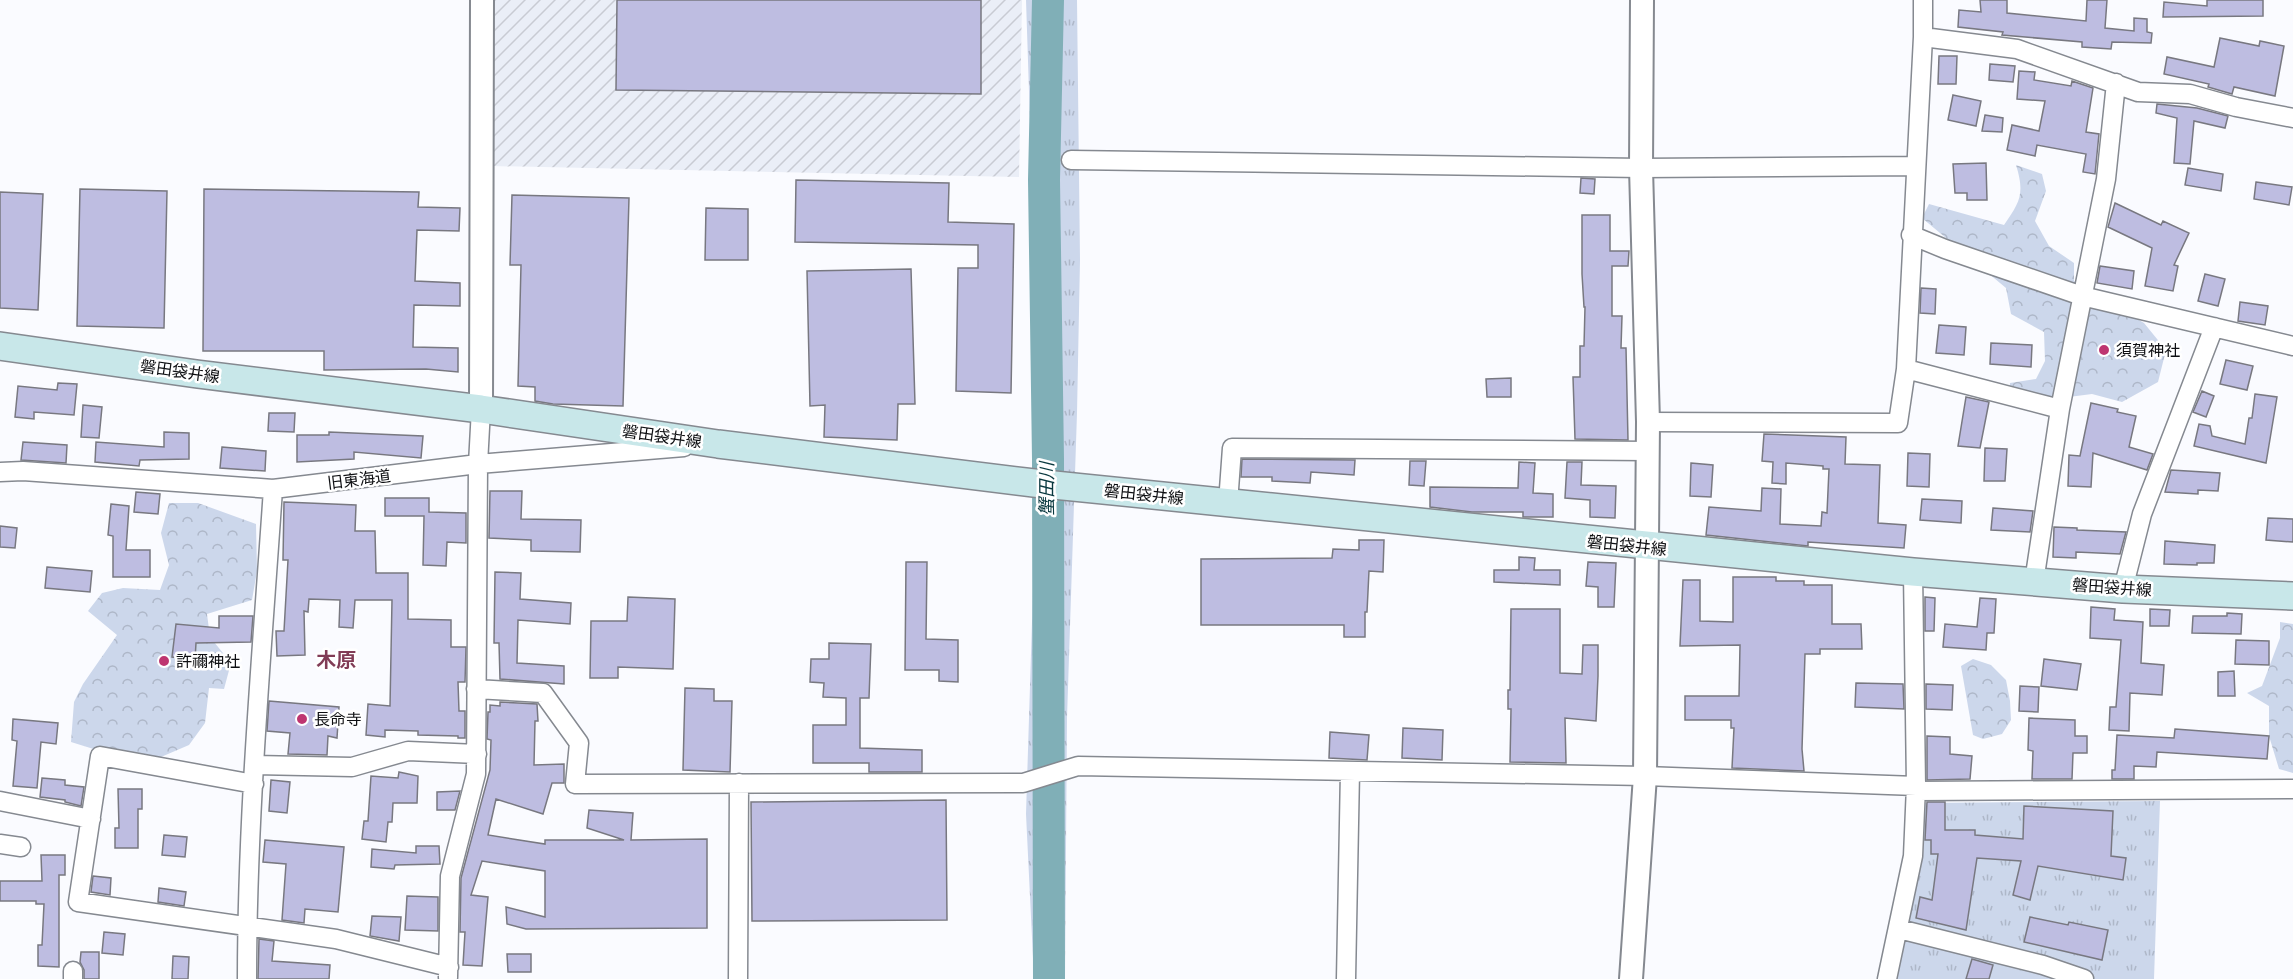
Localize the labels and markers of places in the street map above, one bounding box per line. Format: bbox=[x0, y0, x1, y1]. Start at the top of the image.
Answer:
place label: 須賀神社 bbox=[2116, 340, 2180, 360]
marker: 須賀神社 bbox=[2097, 343, 2111, 357]
place label: 許禰神社 bbox=[176, 651, 240, 671]
marker: 許禰神社 bbox=[157, 654, 171, 668]
place label: 長命寺 bbox=[314, 709, 362, 729]
marker: 長命寺 bbox=[295, 712, 309, 726]

